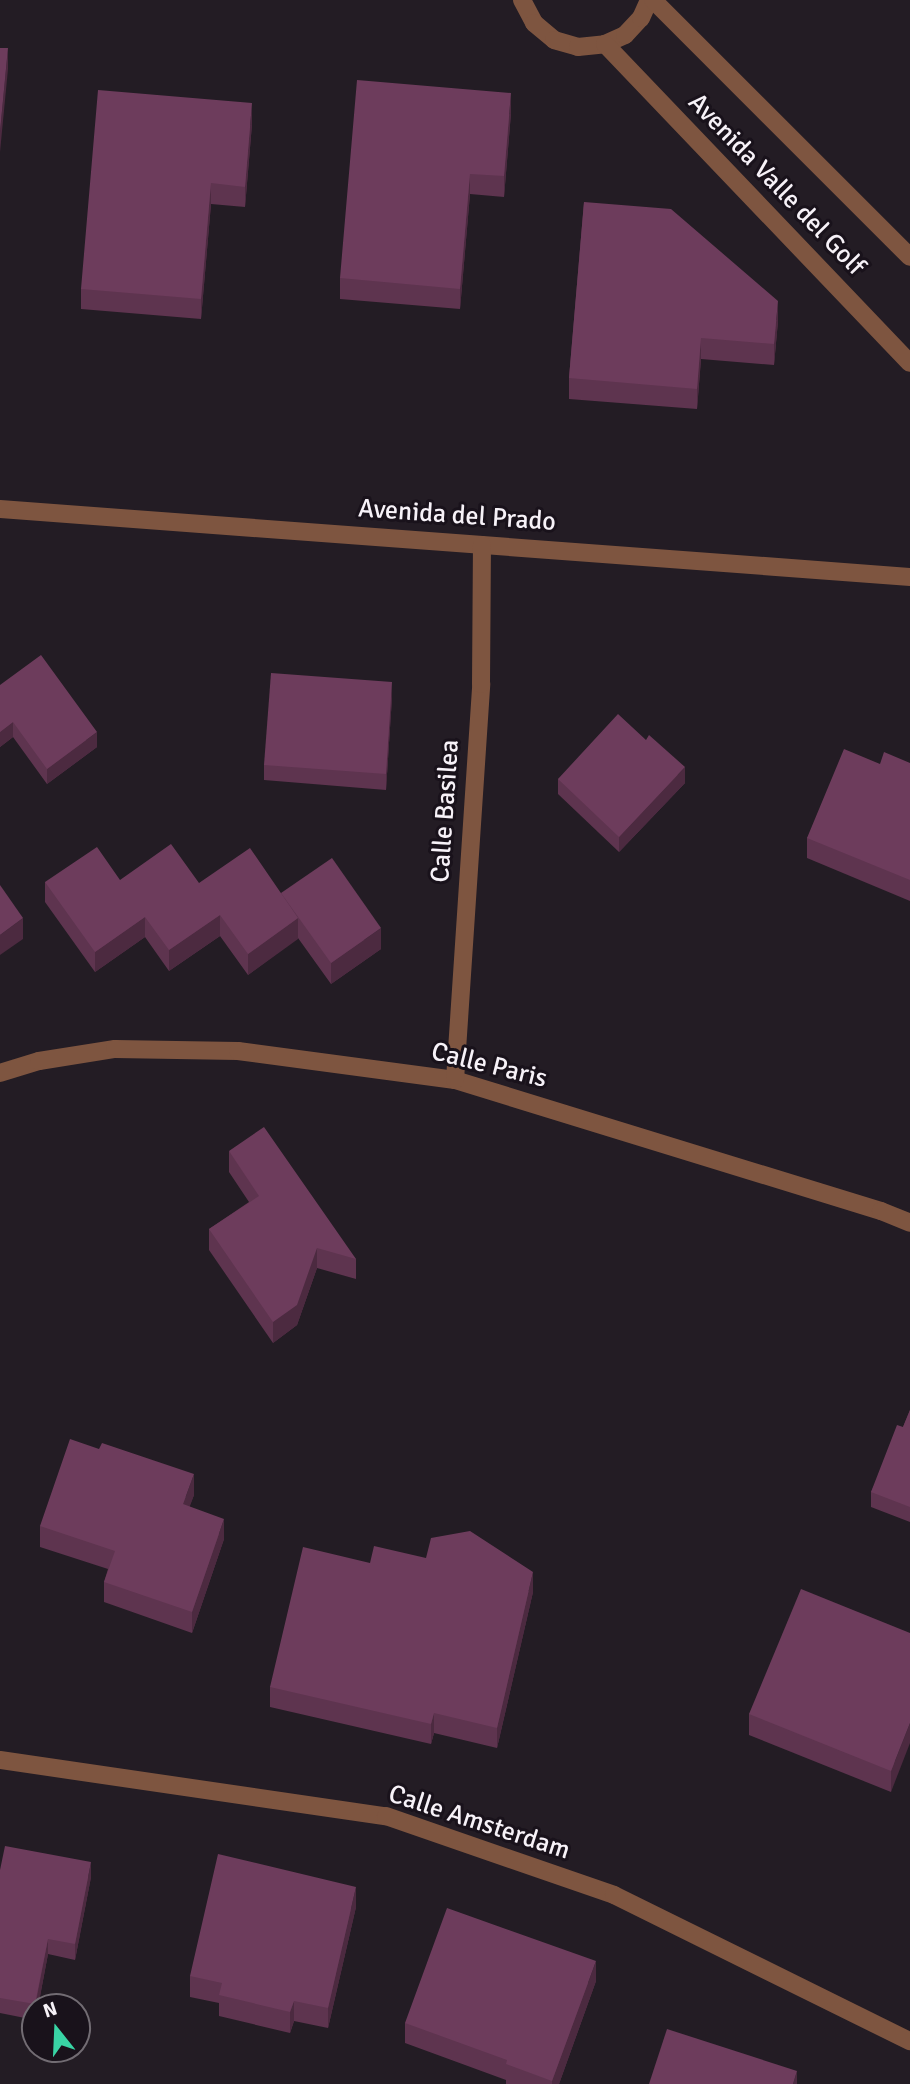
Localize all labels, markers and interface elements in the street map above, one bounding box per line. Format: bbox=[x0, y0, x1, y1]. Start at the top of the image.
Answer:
street label: Avenida Valle del Golf bbox=[681, 87, 871, 283]
street label: Avenida del Prado bbox=[357, 494, 557, 538]
street label: Calle Basilea bbox=[425, 739, 467, 883]
street label: Calle Paris bbox=[428, 1037, 550, 1095]
street label: Calle Amsterdam bbox=[384, 1779, 574, 1867]
north arrow bbox=[21, 1993, 91, 2063]
text: N bbox=[40, 1996, 60, 2023]

